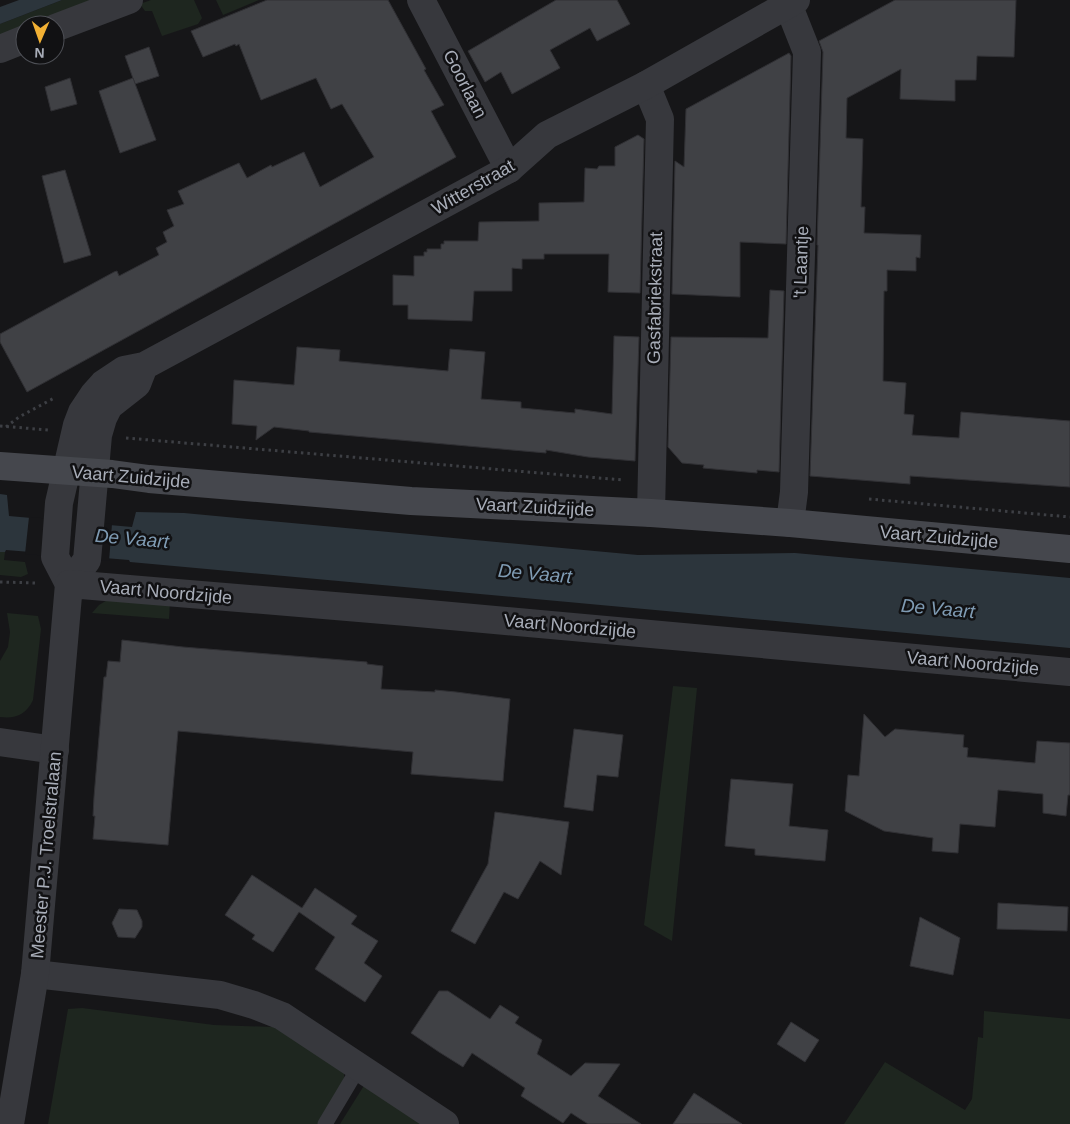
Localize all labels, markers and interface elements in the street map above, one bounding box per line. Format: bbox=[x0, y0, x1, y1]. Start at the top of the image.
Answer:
north arrow bbox=[15, 15, 65, 65]
text: N bbox=[34, 45, 45, 61]
street label: Goorlaan bbox=[439, 46, 491, 122]
street label: Witterstraat bbox=[428, 155, 518, 219]
street label: 't Laantje bbox=[790, 225, 812, 299]
street label: Gasfabriekstraat bbox=[644, 232, 666, 364]
street label: Vaart Zuidzijde bbox=[71, 462, 191, 492]
street label: Vaart Zuidzijde bbox=[475, 494, 595, 520]
street label: Vaart Zuidzijde bbox=[879, 522, 999, 552]
water label: De Vaart bbox=[94, 525, 171, 552]
water label: De Vaart bbox=[497, 560, 574, 587]
street label: Vaart Noordzijde bbox=[99, 576, 233, 608]
water label: De Vaart bbox=[900, 595, 977, 622]
street label: Vaart Noordzijde bbox=[503, 610, 637, 642]
street label: Vaart Noordzijde bbox=[906, 647, 1040, 679]
street label: Meester P.J. Troelstralaan bbox=[27, 751, 65, 959]

